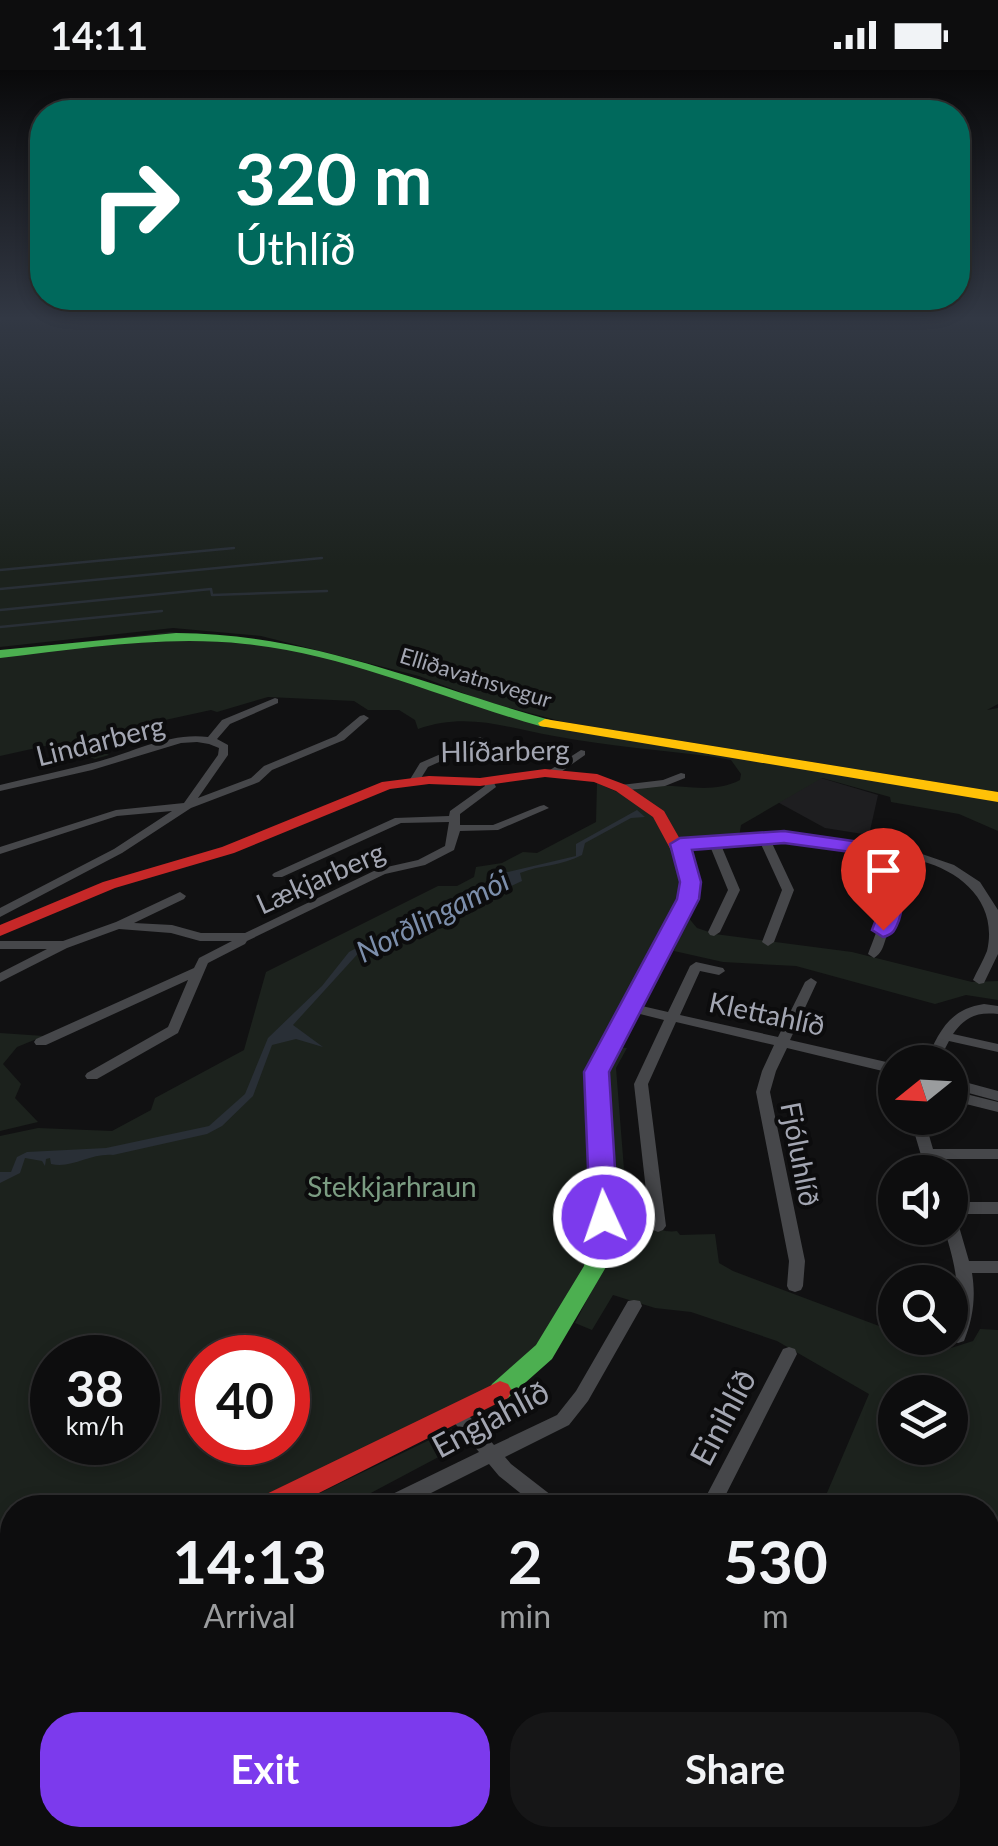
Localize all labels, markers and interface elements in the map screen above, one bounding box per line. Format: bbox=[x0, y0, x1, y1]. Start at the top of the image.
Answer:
text: 14:11 bbox=[50, 12, 148, 58]
text: 320 m bbox=[235, 136, 432, 220]
icon: right bbox=[70, 140, 200, 270]
text: Úthlíð bbox=[235, 221, 356, 275]
street label: Elliðavatnsvegur bbox=[397, 641, 555, 713]
street label: Lindarberg bbox=[32, 708, 168, 772]
street label: Hlíðarberg bbox=[440, 732, 570, 768]
pin bbox=[841, 828, 926, 931]
street label: Lækjarberg bbox=[251, 834, 389, 920]
icon: arrive bbox=[856, 843, 911, 898]
water label: Norðlingamói bbox=[350, 861, 515, 969]
street label: Klettahlíð bbox=[706, 984, 828, 1042]
north arrow bbox=[878, 1045, 968, 1135]
map controls bbox=[878, 1045, 968, 1465]
street label: Fjóluhlíð bbox=[774, 1099, 828, 1209]
button: sound bbox=[878, 1155, 968, 1245]
position arrow bbox=[552, 1165, 656, 1269]
park label: Stekkjarhraun bbox=[307, 1169, 477, 1203]
button: search bbox=[878, 1265, 968, 1355]
speed limit sign: 40 bbox=[180, 1335, 310, 1465]
text: 38 bbox=[66, 1358, 124, 1418]
street label: Einihlíð bbox=[681, 1362, 763, 1472]
street label: Engjahlíð bbox=[425, 1371, 555, 1465]
button: layers bbox=[878, 1375, 968, 1465]
text: km/h bbox=[66, 1410, 124, 1440]
text: 14:13 bbox=[172, 1525, 327, 1597]
text: 2 bbox=[508, 1525, 543, 1597]
text: 530 bbox=[723, 1525, 828, 1597]
text: Arrival bbox=[203, 1596, 296, 1635]
text: min bbox=[499, 1596, 551, 1635]
text: m bbox=[762, 1596, 789, 1635]
button: Exit bbox=[40, 1712, 490, 1827]
button: Share bbox=[510, 1712, 960, 1827]

